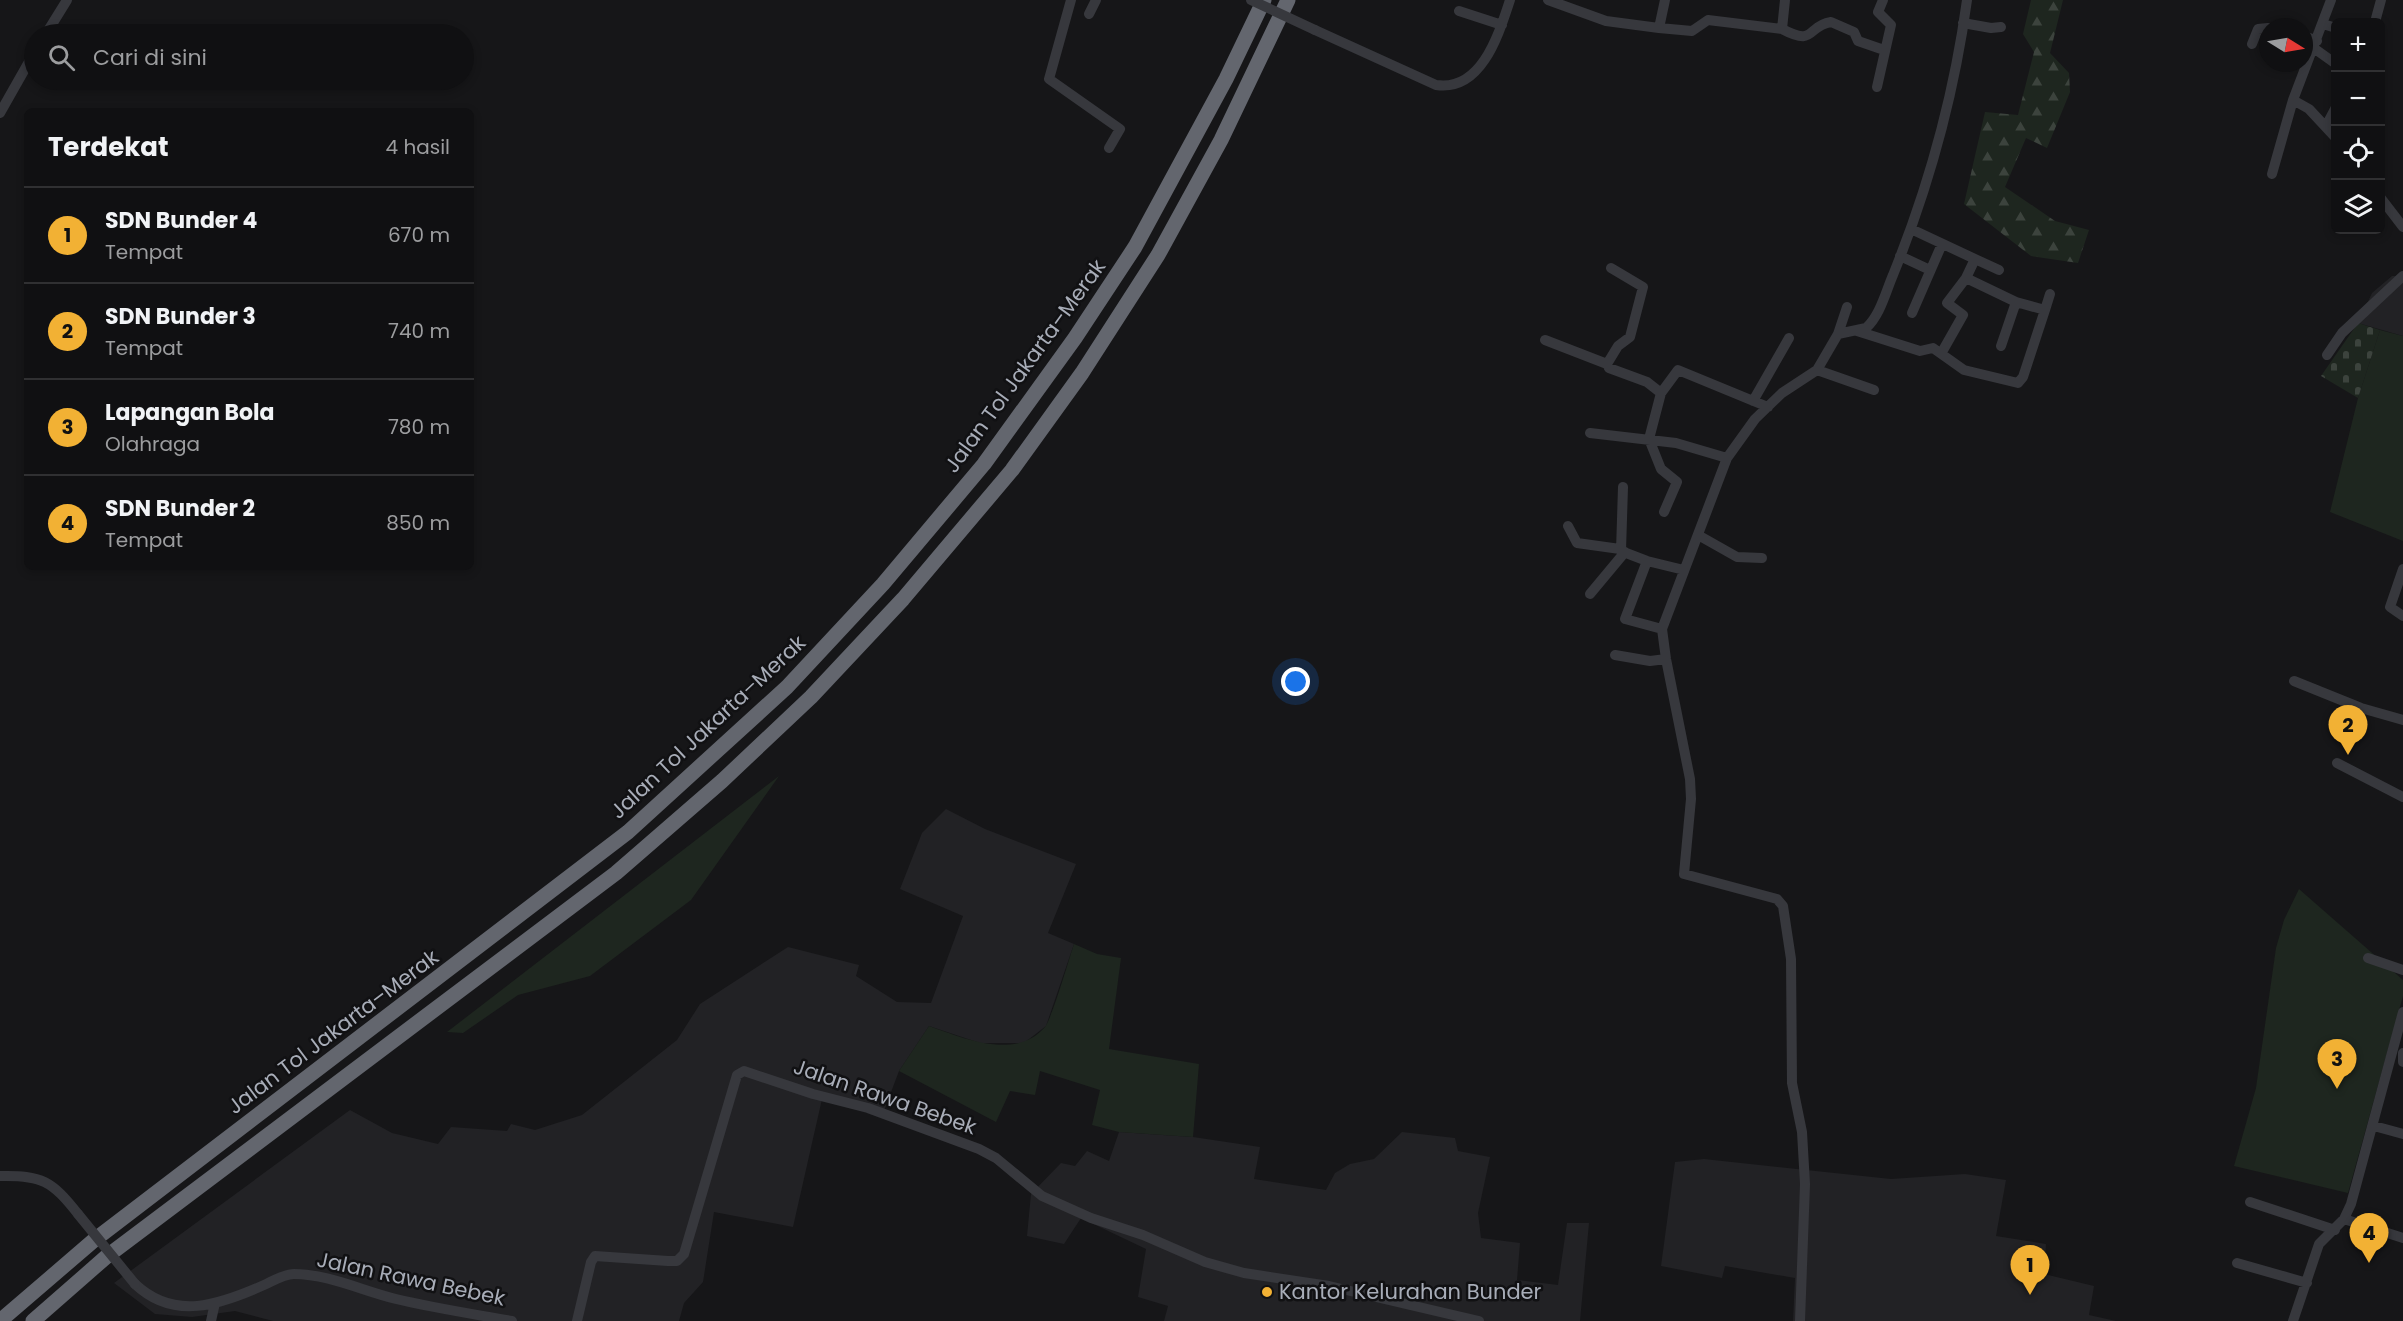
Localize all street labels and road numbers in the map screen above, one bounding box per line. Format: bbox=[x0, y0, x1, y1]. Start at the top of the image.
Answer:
street label: Jalan Tol Jakarta–Merak bbox=[937, 253, 1112, 478]
street label: Jalan Tol Jakarta–Merak bbox=[604, 628, 812, 825]
street label: Jalan Tol Jakarta–Merak bbox=[221, 942, 444, 1121]
street label: Jalan Rawa Bebek bbox=[790, 1052, 981, 1141]
street label: Jalan Rawa Bebek bbox=[314, 1244, 508, 1313]

